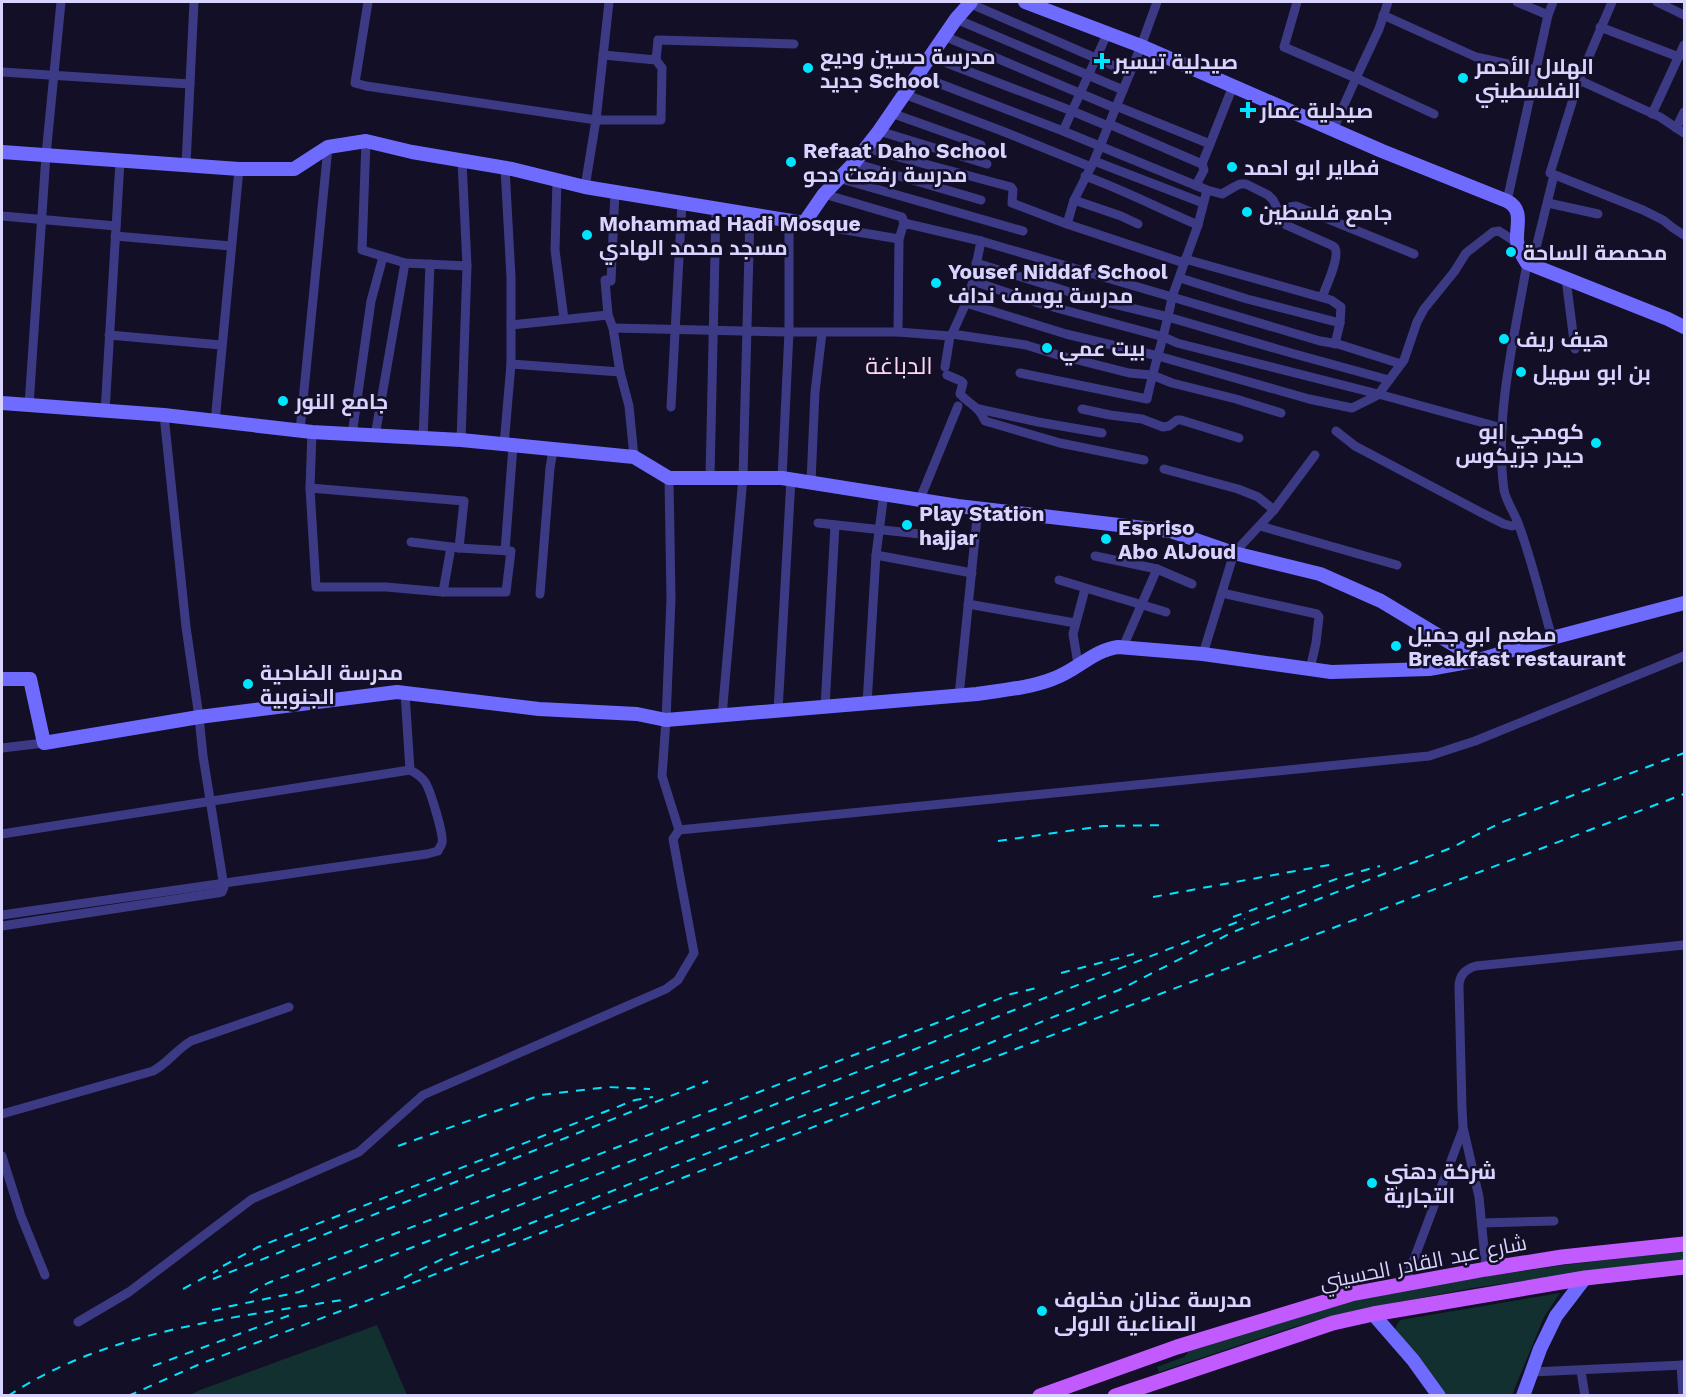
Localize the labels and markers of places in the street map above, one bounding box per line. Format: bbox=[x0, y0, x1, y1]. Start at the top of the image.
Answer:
place label: مدرسة حسين وديع جديد School bbox=[820, 44, 996, 93]
place label: صيدلية تيسير bbox=[1113, 49, 1238, 74]
marker: صيدلية تيسير bbox=[1095, 54, 1109, 68]
place label: الهلال الأحمر الفلسطيني bbox=[1474, 54, 1594, 108]
marker: مدرسة حسين وديع جديد School bbox=[801, 61, 815, 75]
marker: الهلال الأحمر الفلسطيني bbox=[1456, 71, 1470, 85]
place label: صيدلية عمار bbox=[1259, 98, 1373, 123]
marker: صيدلية عمار bbox=[1241, 103, 1255, 117]
place label: Refaat Daho School مدرسة رفعت دحو bbox=[803, 138, 1007, 188]
marker: Refaat Daho School مدرسة رفعت دحو bbox=[784, 155, 798, 169]
place label: فطاير ابو احمد bbox=[1244, 155, 1379, 181]
marker: فطاير ابو احمد bbox=[1225, 160, 1239, 174]
place label: جامع فلسطين bbox=[1259, 200, 1392, 227]
marker: جامع فلسطين bbox=[1240, 205, 1254, 219]
place label: Mohammad Hadi Mosque مسجد محمد الهادي bbox=[599, 211, 861, 265]
marker: Mohammad Hadi Mosque مسجد محمد الهادي bbox=[580, 228, 594, 242]
place label: محمصة الساحة bbox=[1523, 240, 1667, 265]
marker: محمصة الساحة bbox=[1504, 245, 1518, 259]
place label: Yousef Niddaf School مدرسة يوسف نداف bbox=[948, 259, 1168, 309]
marker: Yousef Niddaf School مدرسة يوسف نداف bbox=[929, 276, 943, 290]
place label: هيف ريف bbox=[1516, 327, 1609, 352]
marker: هيف ريف bbox=[1497, 332, 1511, 346]
place label: بيت عمي bbox=[1059, 336, 1145, 366]
marker: بيت عمي bbox=[1040, 341, 1054, 355]
place label: بن ابو سهيل bbox=[1533, 360, 1651, 386]
marker: بن ابو سهيل bbox=[1514, 365, 1528, 379]
place label: جامع النور bbox=[294, 389, 388, 416]
marker: جامع النور bbox=[276, 394, 290, 408]
place label: كومجي ابو حيدر جريكوس bbox=[1455, 419, 1584, 469]
marker: كومجي ابو حيدر جريكوس bbox=[1589, 436, 1603, 450]
place label: Play Station hajjar bbox=[919, 501, 1044, 550]
place label: Espriso Abo AlJoud bbox=[1118, 515, 1236, 564]
marker: Play Station hajjar bbox=[900, 518, 914, 532]
marker: Espriso Abo AlJoud bbox=[1099, 532, 1113, 546]
place label: مطعم ابو جميل Breakfast restaurant bbox=[1408, 622, 1626, 671]
marker: مطعم ابو جميل Breakfast restaurant bbox=[1389, 639, 1403, 653]
place label: مدرسة الضاحية الجنوبية bbox=[260, 660, 403, 710]
marker: مدرسة الضاحية الجنوبية bbox=[241, 677, 255, 691]
place label: شركة دهني التجارية bbox=[1384, 1159, 1496, 1208]
marker: شركة دهني التجارية bbox=[1365, 1176, 1379, 1190]
place label: مدرسة عدنان مخلوف الصناعية الاولى bbox=[1054, 1287, 1252, 1337]
marker: مدرسة عدنان مخلوف الصناعية الاولى bbox=[1035, 1304, 1049, 1318]

